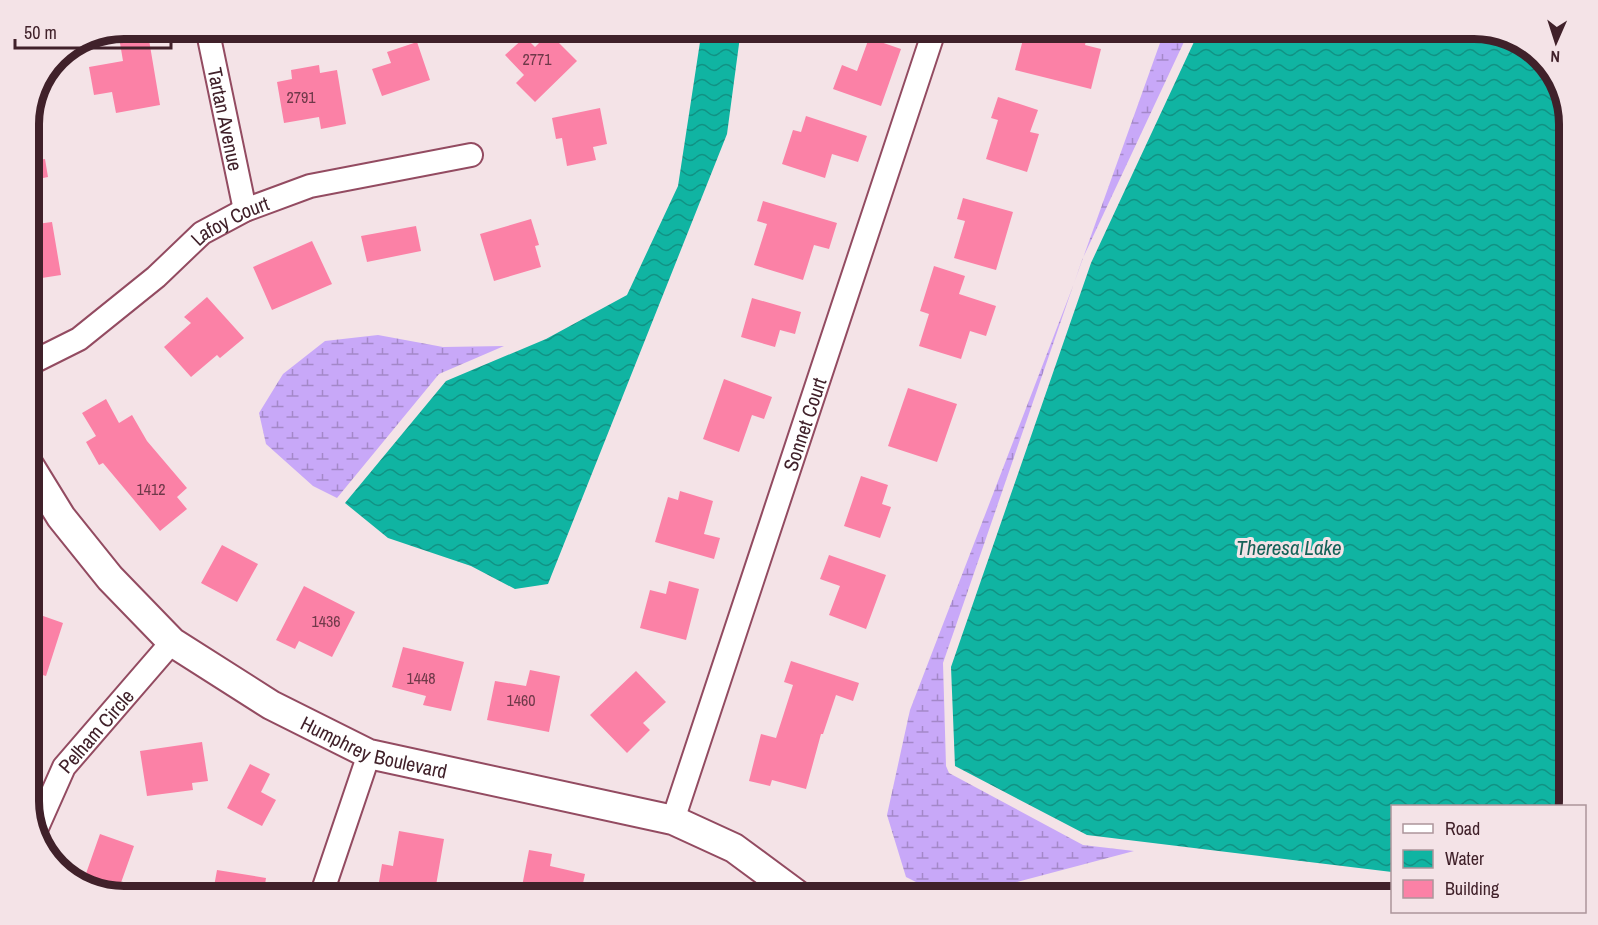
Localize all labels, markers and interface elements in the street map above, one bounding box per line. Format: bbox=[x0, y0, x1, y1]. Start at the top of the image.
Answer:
scale bar bbox=[15, 12, 171, 50]
north arrow bbox=[1526, 12, 1586, 72]
text: 50 m bbox=[24, 20, 57, 45]
text: N bbox=[1550, 46, 1561, 68]
house number: 2771 bbox=[522, 48, 552, 70]
street label: Tartan Avenue bbox=[202, 65, 250, 173]
house number: 2791 bbox=[286, 86, 316, 108]
street label: Lafoy Court bbox=[184, 189, 273, 251]
street label: Sonnet Court bbox=[776, 374, 832, 474]
house number: 1412 bbox=[136, 478, 166, 500]
water label: Theresa Lake bbox=[1236, 533, 1342, 562]
house number: 1436 bbox=[311, 610, 341, 632]
house number: 1448 bbox=[406, 667, 436, 689]
street label: Pelham Circle bbox=[52, 683, 139, 778]
house number: 1460 bbox=[506, 689, 536, 711]
street label: Humphrey Boulevard bbox=[296, 709, 450, 784]
legend bbox=[1391, 805, 1586, 913]
text: Road bbox=[1445, 816, 1480, 841]
text: Water bbox=[1445, 846, 1484, 871]
text: Building bbox=[1445, 876, 1500, 901]

